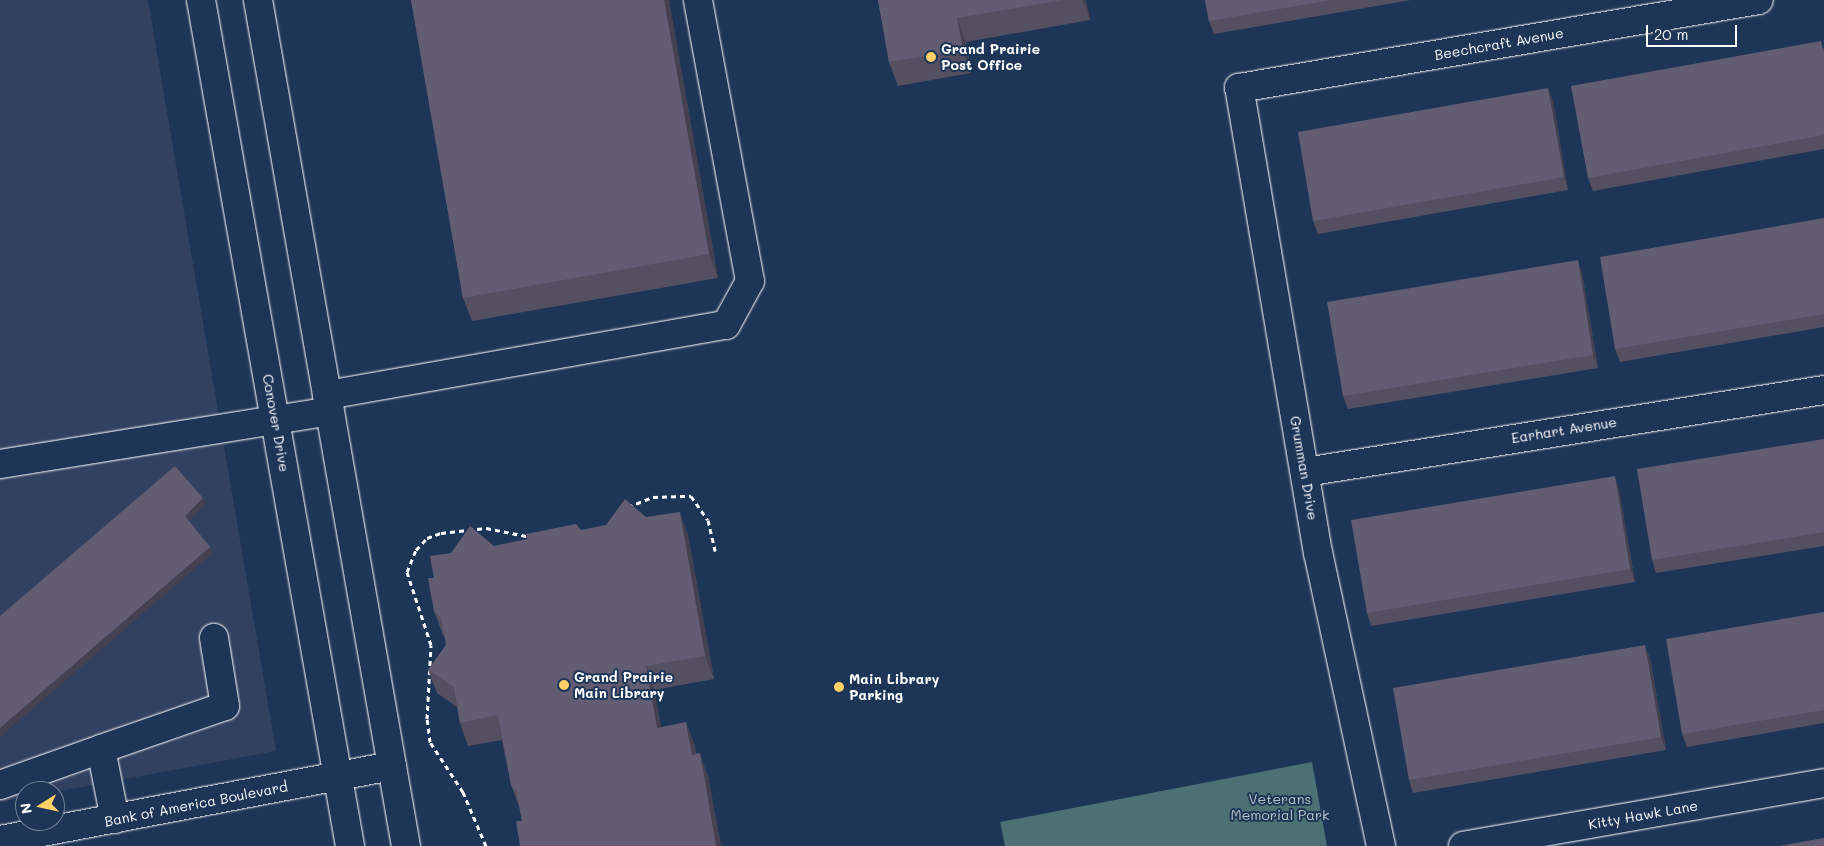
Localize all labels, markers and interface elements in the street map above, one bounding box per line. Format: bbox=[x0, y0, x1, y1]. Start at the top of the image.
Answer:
scale bar bbox=[1649, 15, 1740, 47]
street label: Beechcraft Avenue bbox=[1433, 24, 1565, 64]
text: 20 m bbox=[1654, 24, 1688, 44]
place label: Grand Prairie Post Office bbox=[941, 41, 1040, 74]
marker: Grand Prairie Post Office bbox=[925, 51, 937, 63]
street label: Conover Drive bbox=[259, 373, 293, 473]
street label: Earhart Avenue bbox=[1510, 413, 1618, 447]
street label: Grumman Drive bbox=[1287, 415, 1321, 521]
place label: Grand Prairie Main Library bbox=[574, 669, 673, 702]
place label: Main Library Parking bbox=[849, 671, 939, 704]
marker: Grand Prairie Main Library bbox=[558, 679, 570, 691]
marker: Main Library Parking bbox=[833, 681, 845, 693]
street label: Bank of America Boulevard bbox=[103, 778, 289, 830]
north arrow bbox=[15, 781, 65, 831]
park label: Veterans Memorial Park bbox=[1230, 791, 1330, 824]
street label: Kitty Hawk Lane bbox=[1587, 797, 1699, 833]
text: N bbox=[15, 802, 36, 815]

